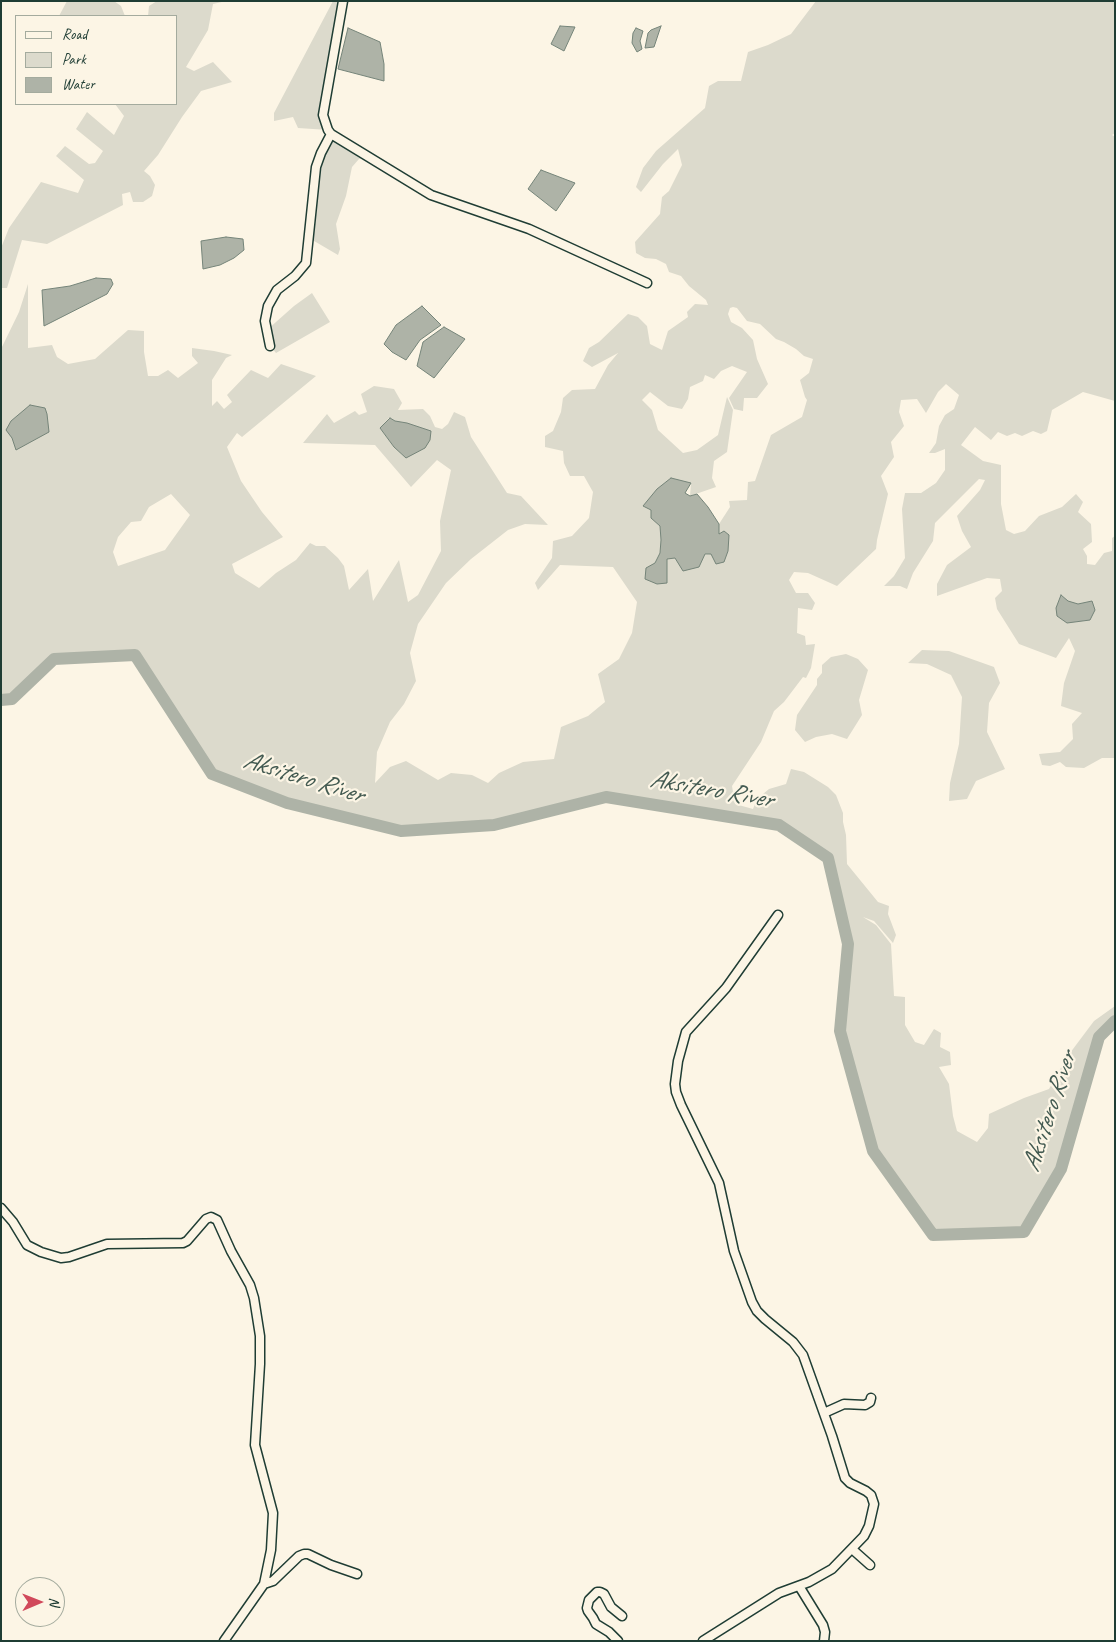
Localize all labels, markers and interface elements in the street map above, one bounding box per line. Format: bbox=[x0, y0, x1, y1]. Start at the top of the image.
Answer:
legend bbox=[15, 15, 178, 105]
text: Road bbox=[62, 25, 87, 44]
text: Park bbox=[62, 50, 86, 69]
text: Water bbox=[62, 75, 95, 94]
water label: Aksitero River bbox=[239, 745, 367, 811]
water label: Aksitero River bbox=[647, 764, 775, 816]
water label: Aksitero River bbox=[1016, 1048, 1084, 1176]
north arrow bbox=[15, 1577, 65, 1627]
text: N bbox=[46, 1597, 63, 1606]

